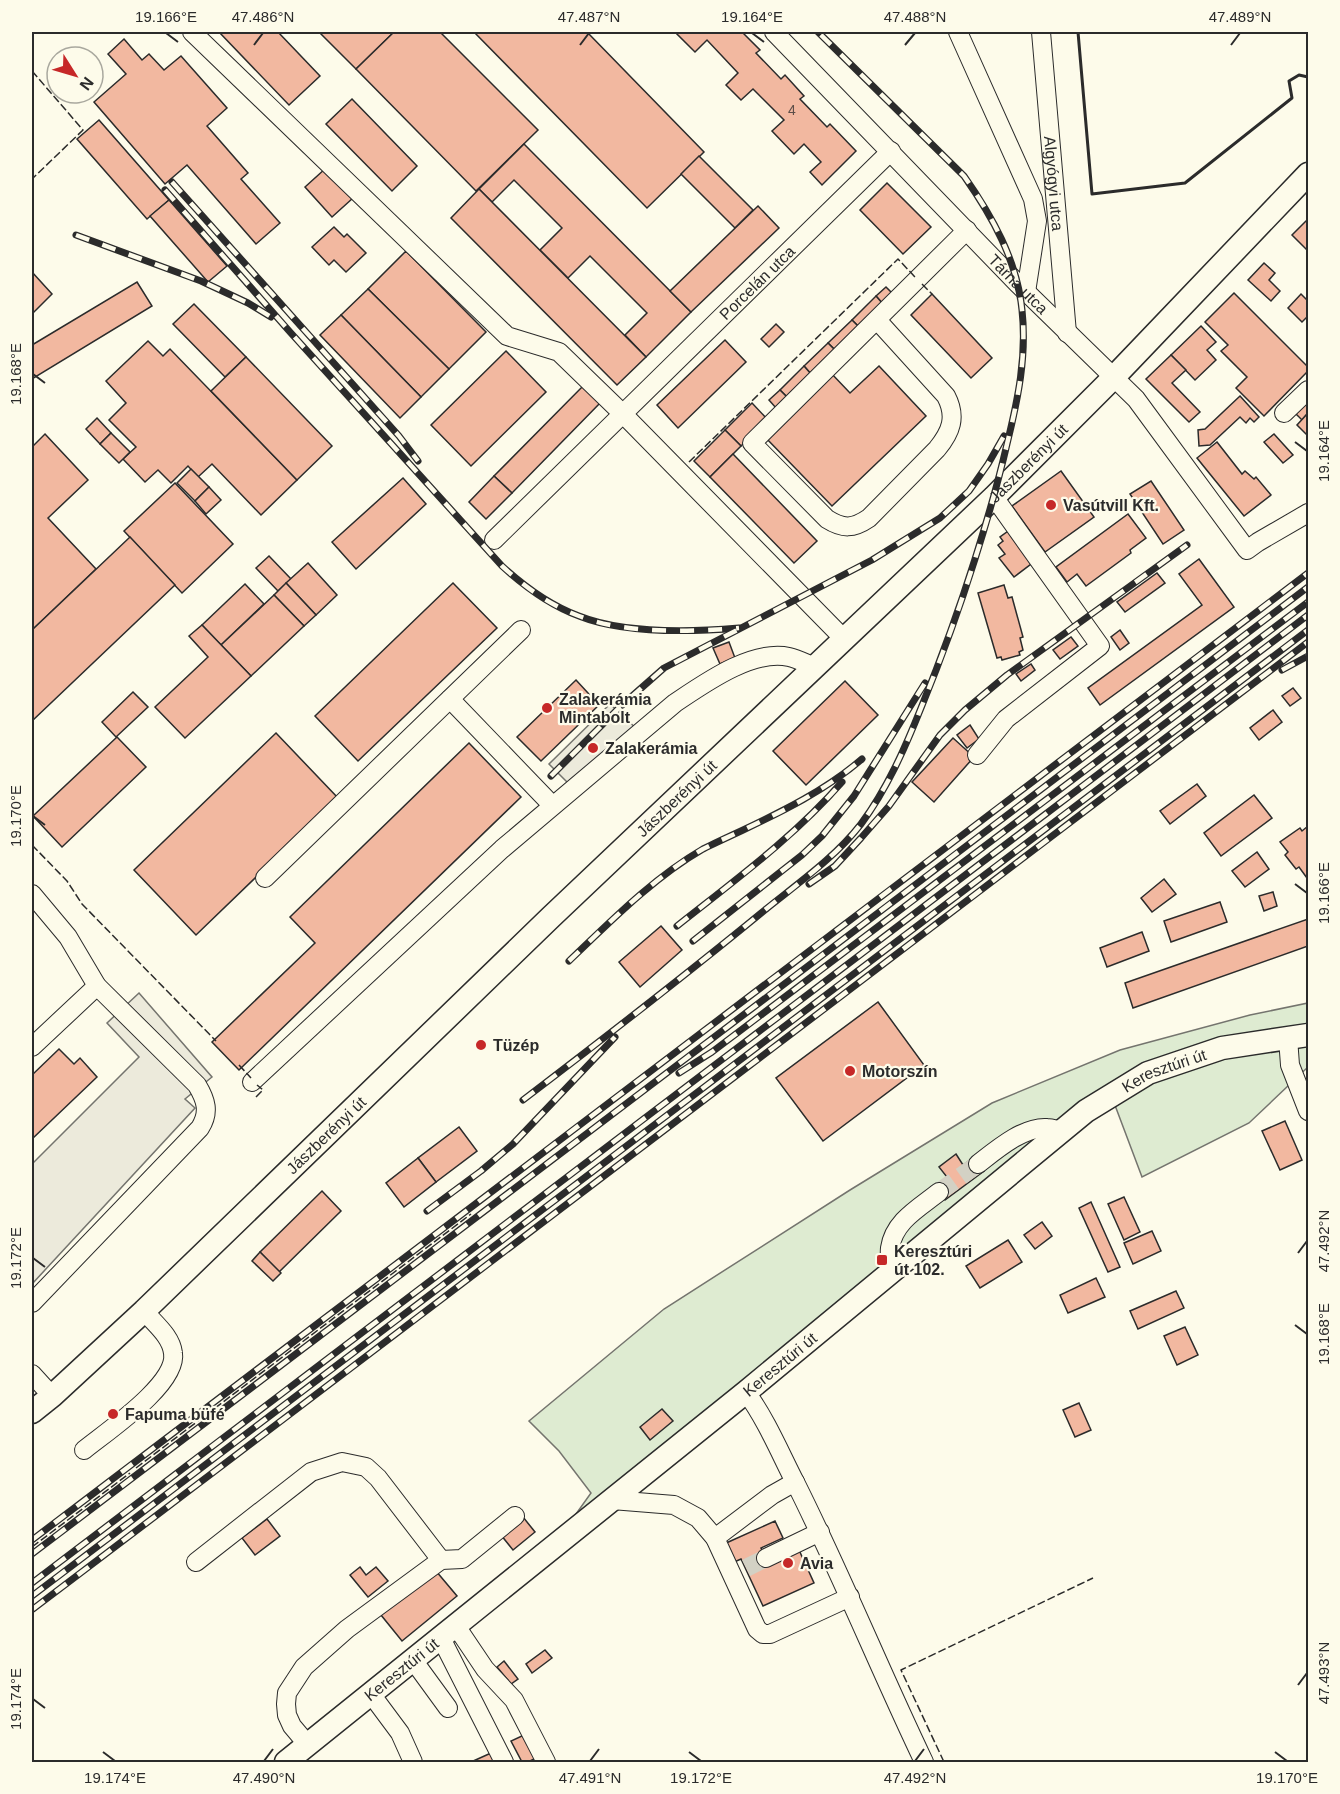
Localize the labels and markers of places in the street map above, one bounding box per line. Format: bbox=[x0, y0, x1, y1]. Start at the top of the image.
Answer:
place label: Vasútvill Kft. bbox=[1063, 497, 1159, 514]
marker: Vasútvill Kft. bbox=[1044, 498, 1058, 512]
place label: Zalakerámia Mintabolt bbox=[559, 691, 652, 726]
marker: Zalakerámia Mintabolt bbox=[540, 701, 554, 715]
place label: Zalakerámia bbox=[605, 740, 698, 757]
marker: Zalakerámia bbox=[586, 741, 600, 755]
place label: Tüzép bbox=[493, 1037, 539, 1054]
marker: Tüzép bbox=[474, 1038, 488, 1052]
place label: Motorszín bbox=[862, 1063, 938, 1080]
marker: Motorszín bbox=[843, 1064, 857, 1078]
place label: Keresztúri út 102. bbox=[894, 1243, 972, 1278]
marker: Keresztúri út 102. bbox=[875, 1253, 889, 1267]
place label: Fapuma büfé bbox=[125, 1406, 225, 1423]
marker: Fapuma büfé bbox=[106, 1407, 120, 1421]
place label: Avia bbox=[800, 1555, 833, 1572]
marker: Avia bbox=[781, 1556, 795, 1570]

